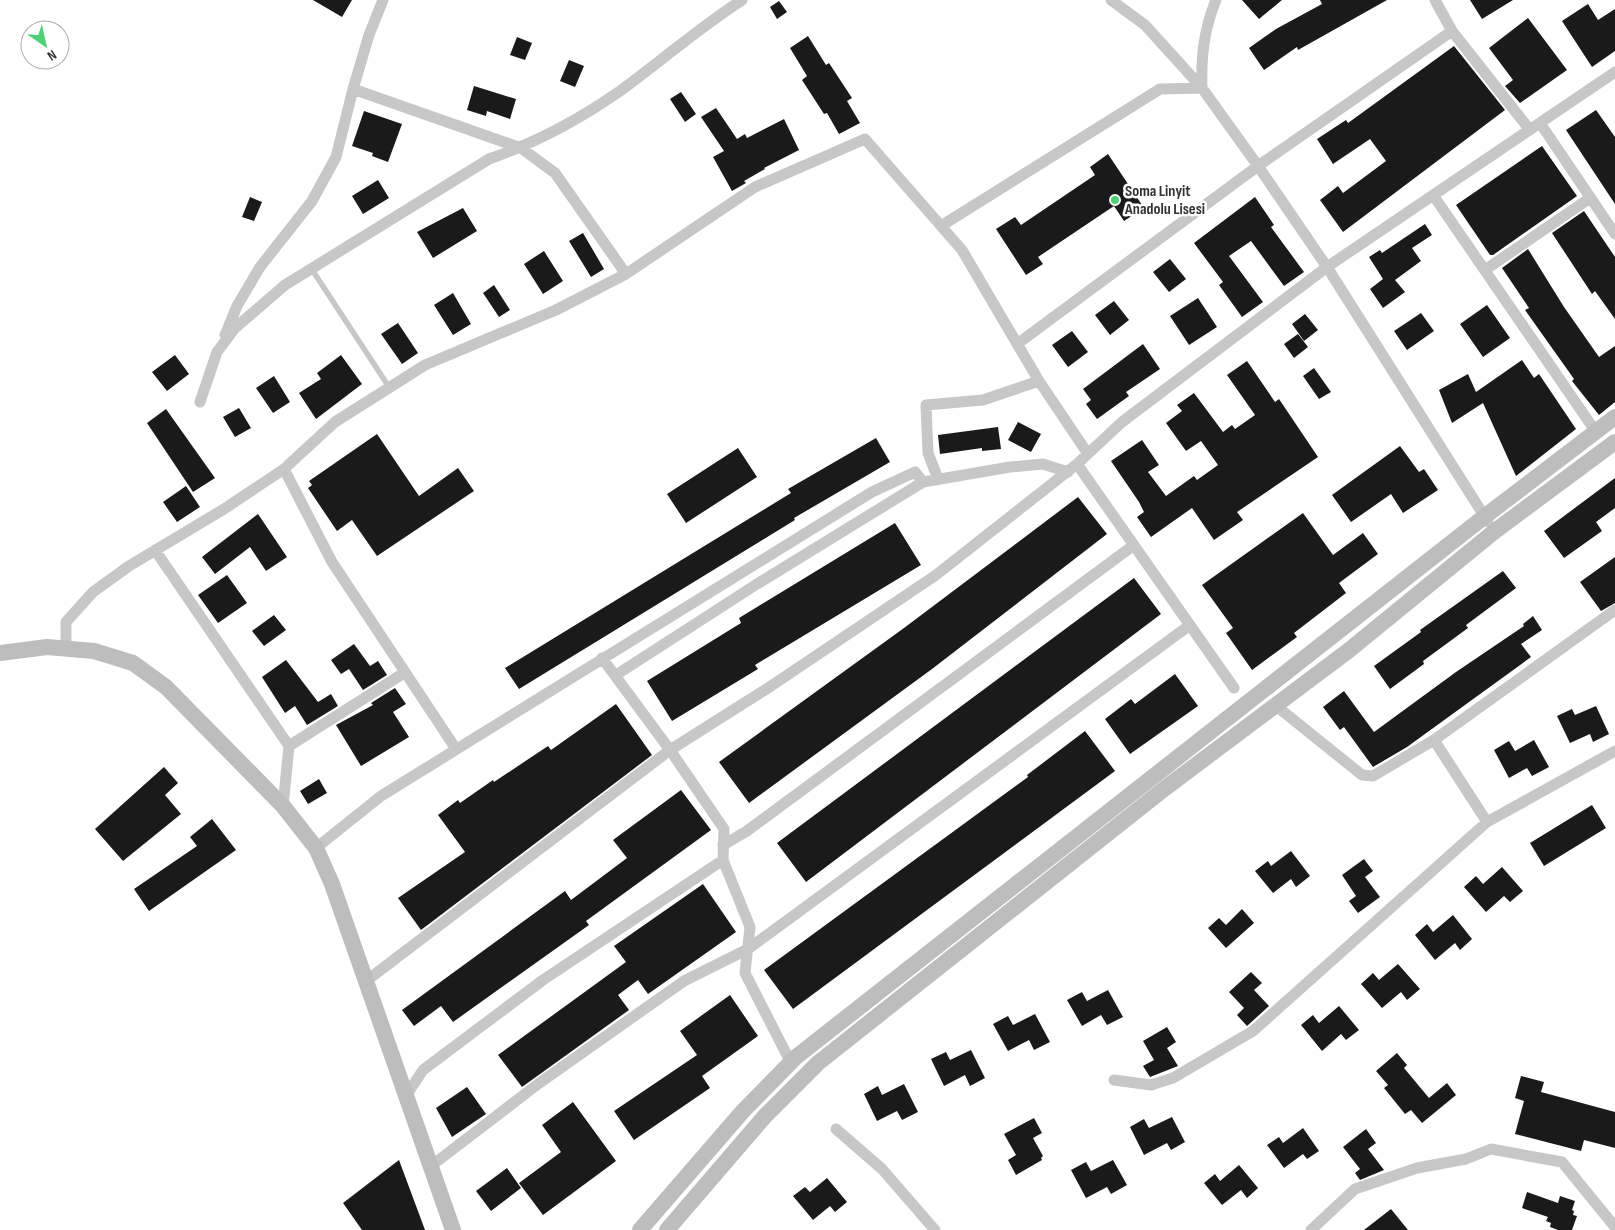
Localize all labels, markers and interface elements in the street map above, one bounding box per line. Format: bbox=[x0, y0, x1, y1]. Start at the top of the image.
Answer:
north arrow bbox=[20, 20, 70, 70]
text: N bbox=[44, 46, 60, 65]
place label: Soma Linyit Anadolu Lisesi bbox=[1124, 182, 1205, 219]
marker: Soma Linyit Anadolu Lisesi bbox=[1109, 194, 1121, 206]

